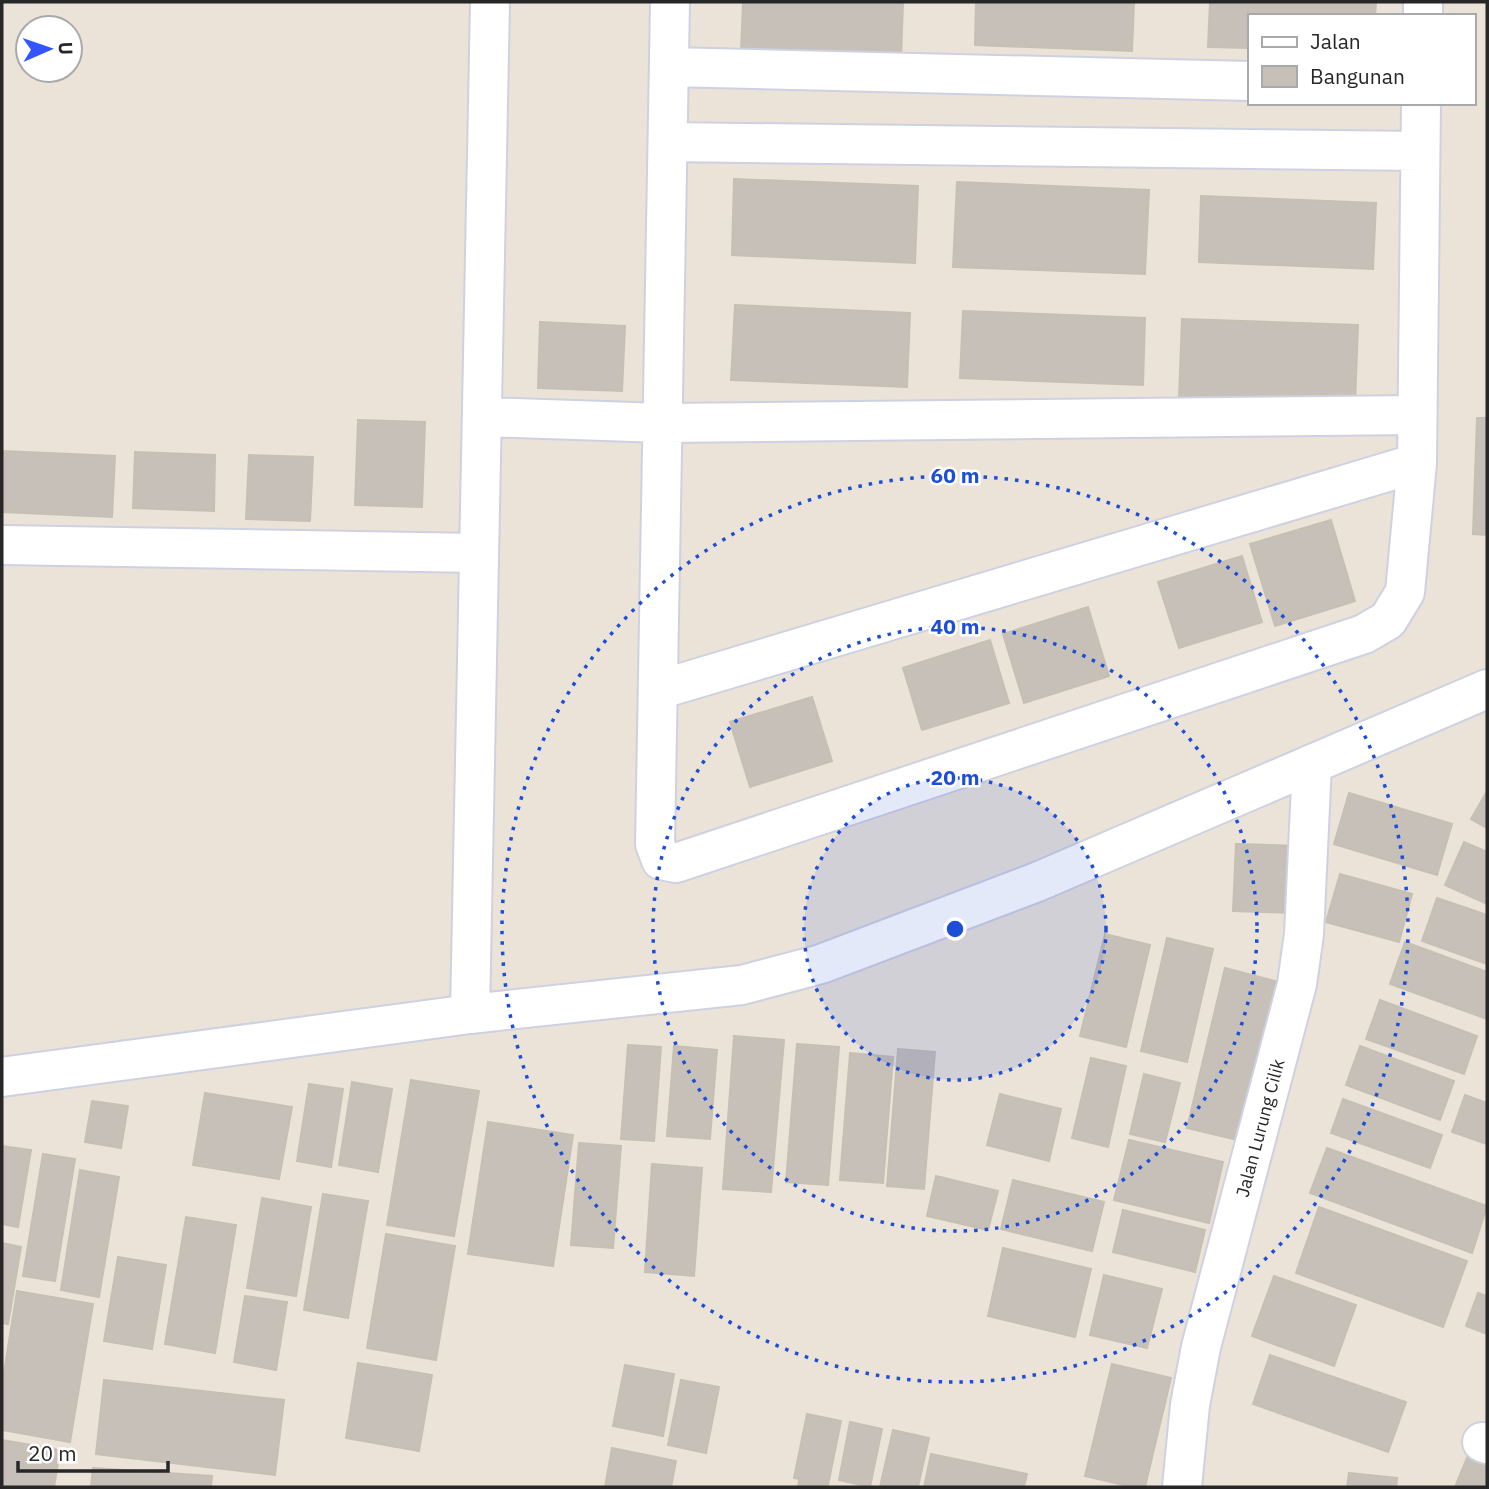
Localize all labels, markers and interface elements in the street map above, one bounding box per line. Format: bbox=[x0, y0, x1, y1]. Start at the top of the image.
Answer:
north arrow bbox=[14, 14, 84, 84]
legend bbox=[1248, 14, 1475, 105]
text: Jalan bbox=[1310, 27, 1361, 55]
text: U bbox=[54, 41, 78, 55]
text: Bangunan bbox=[1310, 62, 1405, 90]
text: 60 m bbox=[931, 461, 979, 489]
text: 40 m bbox=[931, 612, 979, 640]
text: 20 m bbox=[931, 763, 979, 791]
centre of rings bbox=[943, 917, 967, 941]
street label: Jalan Lurung Cilik bbox=[1230, 1056, 1290, 1200]
scale bar bbox=[18, 1430, 168, 1474]
text: 20 m bbox=[28, 1439, 77, 1467]

